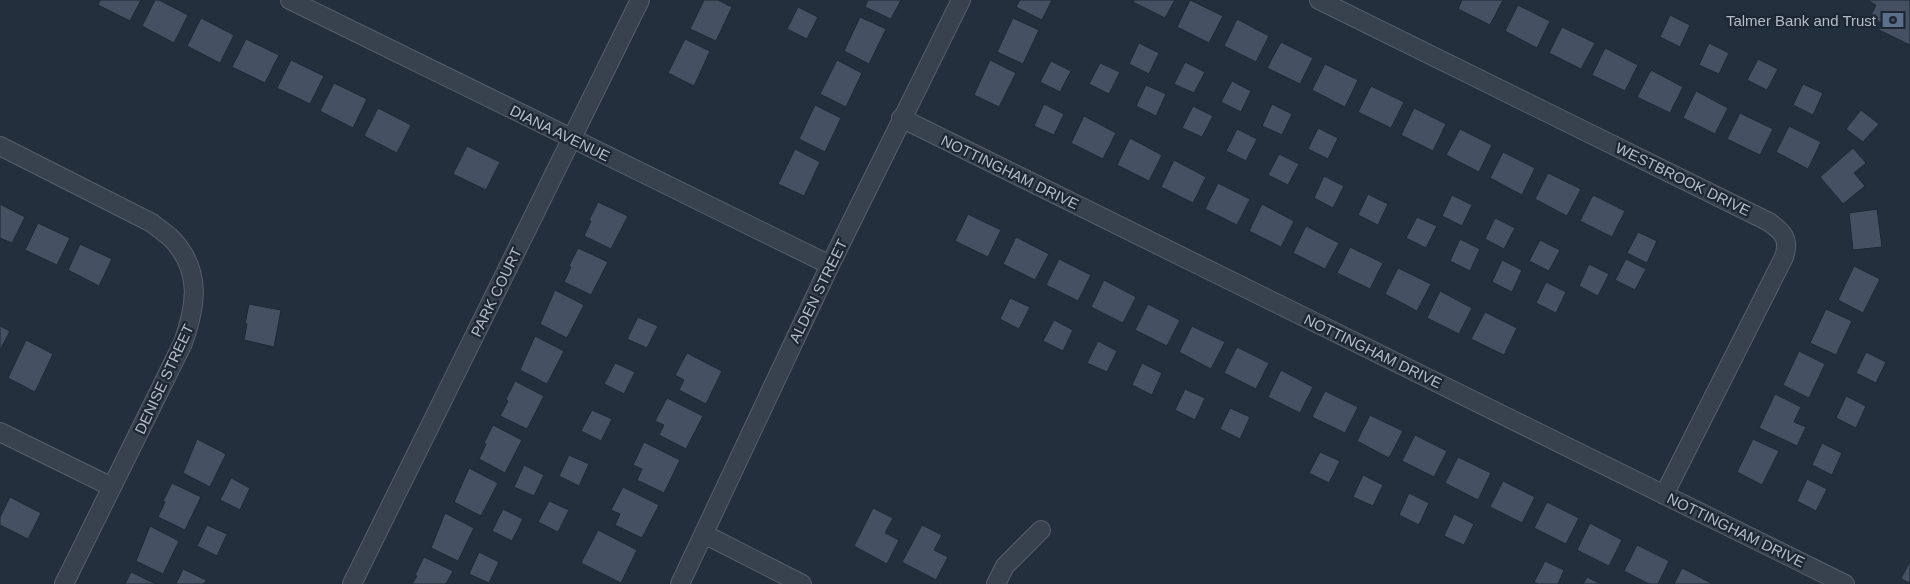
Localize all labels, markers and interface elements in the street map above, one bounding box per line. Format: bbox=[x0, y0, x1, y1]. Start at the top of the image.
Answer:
bank icon: Talmer Bank and Trust bbox=[1880, 7, 1906, 33]
place label: Talmer Bank and Trust bbox=[1726, 12, 1877, 29]
street label: DIANA AVENUE bbox=[507, 101, 613, 165]
street label: NOTTINGHAM DRIVE bbox=[938, 131, 1082, 213]
street label: WESTBROOK DRIVE bbox=[1613, 139, 1753, 219]
street label: ALDEN STREET bbox=[786, 236, 850, 346]
street label: PARK COURT bbox=[467, 245, 525, 339]
street label: NOTTINGHAM DRIVE bbox=[1301, 310, 1445, 392]
street label: DENISE STREET bbox=[131, 321, 197, 437]
street label: NOTTINGHAM DRIVE bbox=[1664, 489, 1808, 571]

